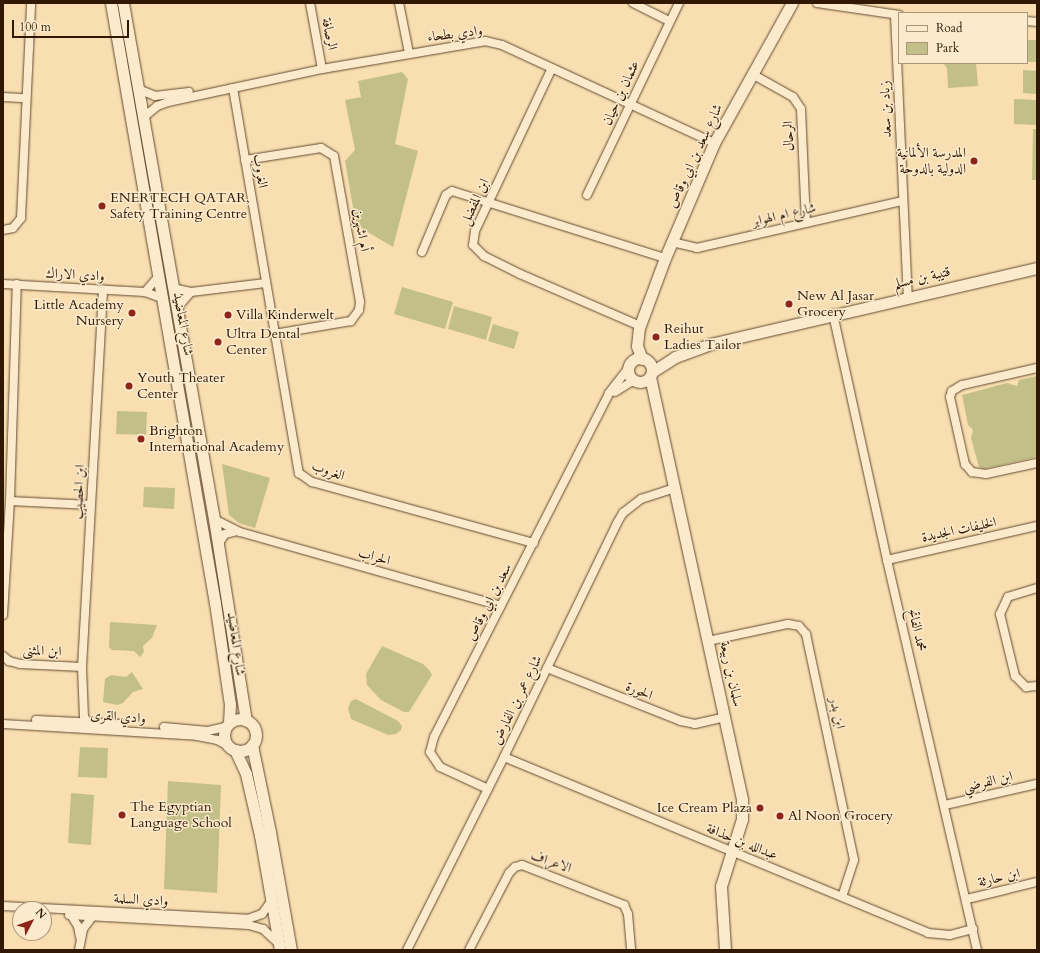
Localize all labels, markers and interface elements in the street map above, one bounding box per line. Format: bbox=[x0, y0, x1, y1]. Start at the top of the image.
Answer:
scale bar bbox=[14, 12, 131, 38]
legend bbox=[898, 12, 1028, 64]
street label: الرصافة bbox=[318, 16, 340, 52]
text: 100 m bbox=[19, 19, 51, 35]
text: Road bbox=[936, 20, 962, 36]
street label: وادي بطحاء bbox=[426, 22, 484, 46]
text: Park bbox=[936, 40, 959, 56]
street label: عثمان بن حيان bbox=[599, 58, 643, 128]
street label: زياد بن سعد bbox=[877, 80, 895, 138]
street label: شارع سعد بن ابي وقاص bbox=[664, 101, 726, 211]
street label: الرحال bbox=[780, 121, 798, 151]
place label: المدرسة الألمانية الدولية بالدوحة bbox=[897, 145, 966, 178]
street label: الغروب bbox=[249, 153, 271, 189]
marker: المدرسة الألمانية الدولية بالدوحة bbox=[969, 156, 979, 166]
street label: ابن المفضل bbox=[457, 176, 493, 228]
place label: ENERTECH QATAR, Safety Training Centre bbox=[110, 190, 250, 222]
street label: شارع ام الهوابر bbox=[750, 199, 818, 231]
marker: ENERTECH QATAR, Safety Training Centre bbox=[97, 201, 107, 211]
street label: أم اشهرين bbox=[349, 207, 373, 253]
street label: قتيبة بن مسلم bbox=[892, 263, 952, 293]
street label: وادي الاراك bbox=[45, 265, 105, 285]
place label: New Al Jasar Grocery bbox=[797, 288, 874, 320]
street label: شارع المعاضيد bbox=[169, 291, 197, 357]
place label: Little Academy Nursery bbox=[34, 297, 124, 330]
marker: New Al Jasar Grocery bbox=[784, 299, 794, 309]
place label: Villa Kinderwelt bbox=[236, 307, 334, 323]
marker: Little Academy Nursery bbox=[127, 308, 137, 318]
marker: Villa Kinderwelt bbox=[223, 310, 233, 320]
place label: Reihut Ladies Tailor bbox=[664, 321, 741, 354]
place label: Ultra Dental Center bbox=[226, 326, 300, 358]
marker: Reihut Ladies Tailor bbox=[651, 332, 661, 342]
marker: Ultra Dental Center bbox=[213, 337, 223, 347]
place label: Youth Theater Center bbox=[137, 370, 225, 402]
marker: Youth Theater Center bbox=[124, 381, 134, 391]
place label: Brighton International Academy bbox=[149, 423, 284, 456]
marker: Brighton International Academy bbox=[136, 434, 146, 444]
street label: الغروب bbox=[309, 457, 347, 485]
street label: ابن الحصيب bbox=[69, 464, 89, 520]
street label: الخليفات الجديدة bbox=[920, 514, 998, 546]
street label: الحراب bbox=[356, 544, 392, 570]
street label: سعد بن ابي وقاص bbox=[462, 560, 516, 644]
street label: محمد الفاتح bbox=[904, 607, 930, 653]
street label: شارع المعاضيد bbox=[223, 611, 249, 677]
street label: سلمان بن ربيعة bbox=[716, 640, 746, 708]
street label: ابن المثنى bbox=[22, 642, 62, 660]
street label: شارع عمر بن الفارض bbox=[488, 653, 546, 747]
street label: الحورة bbox=[623, 678, 655, 704]
street label: ابن بدر bbox=[825, 696, 849, 730]
street label: وادي القرى bbox=[90, 707, 146, 727]
street label: ابن الفرضي bbox=[961, 768, 1015, 796]
place label: The Egyptian Language School bbox=[130, 799, 232, 832]
place label: Ice Cream Plaza bbox=[657, 800, 752, 816]
marker: Ice Cream Plaza bbox=[755, 803, 765, 813]
place label: Al Noon Grocery bbox=[788, 808, 893, 824]
marker: The Egyptian Language School bbox=[117, 810, 127, 820]
marker: Al Noon Grocery bbox=[775, 811, 785, 821]
street label: عبدالله بن حذافة bbox=[704, 820, 780, 864]
street label: الاعراف bbox=[528, 847, 574, 877]
street label: ابن حارثة bbox=[976, 865, 1022, 891]
street label: وادي السلمة bbox=[113, 890, 169, 910]
north arrow bbox=[12, 901, 52, 941]
text: N bbox=[32, 905, 49, 922]

